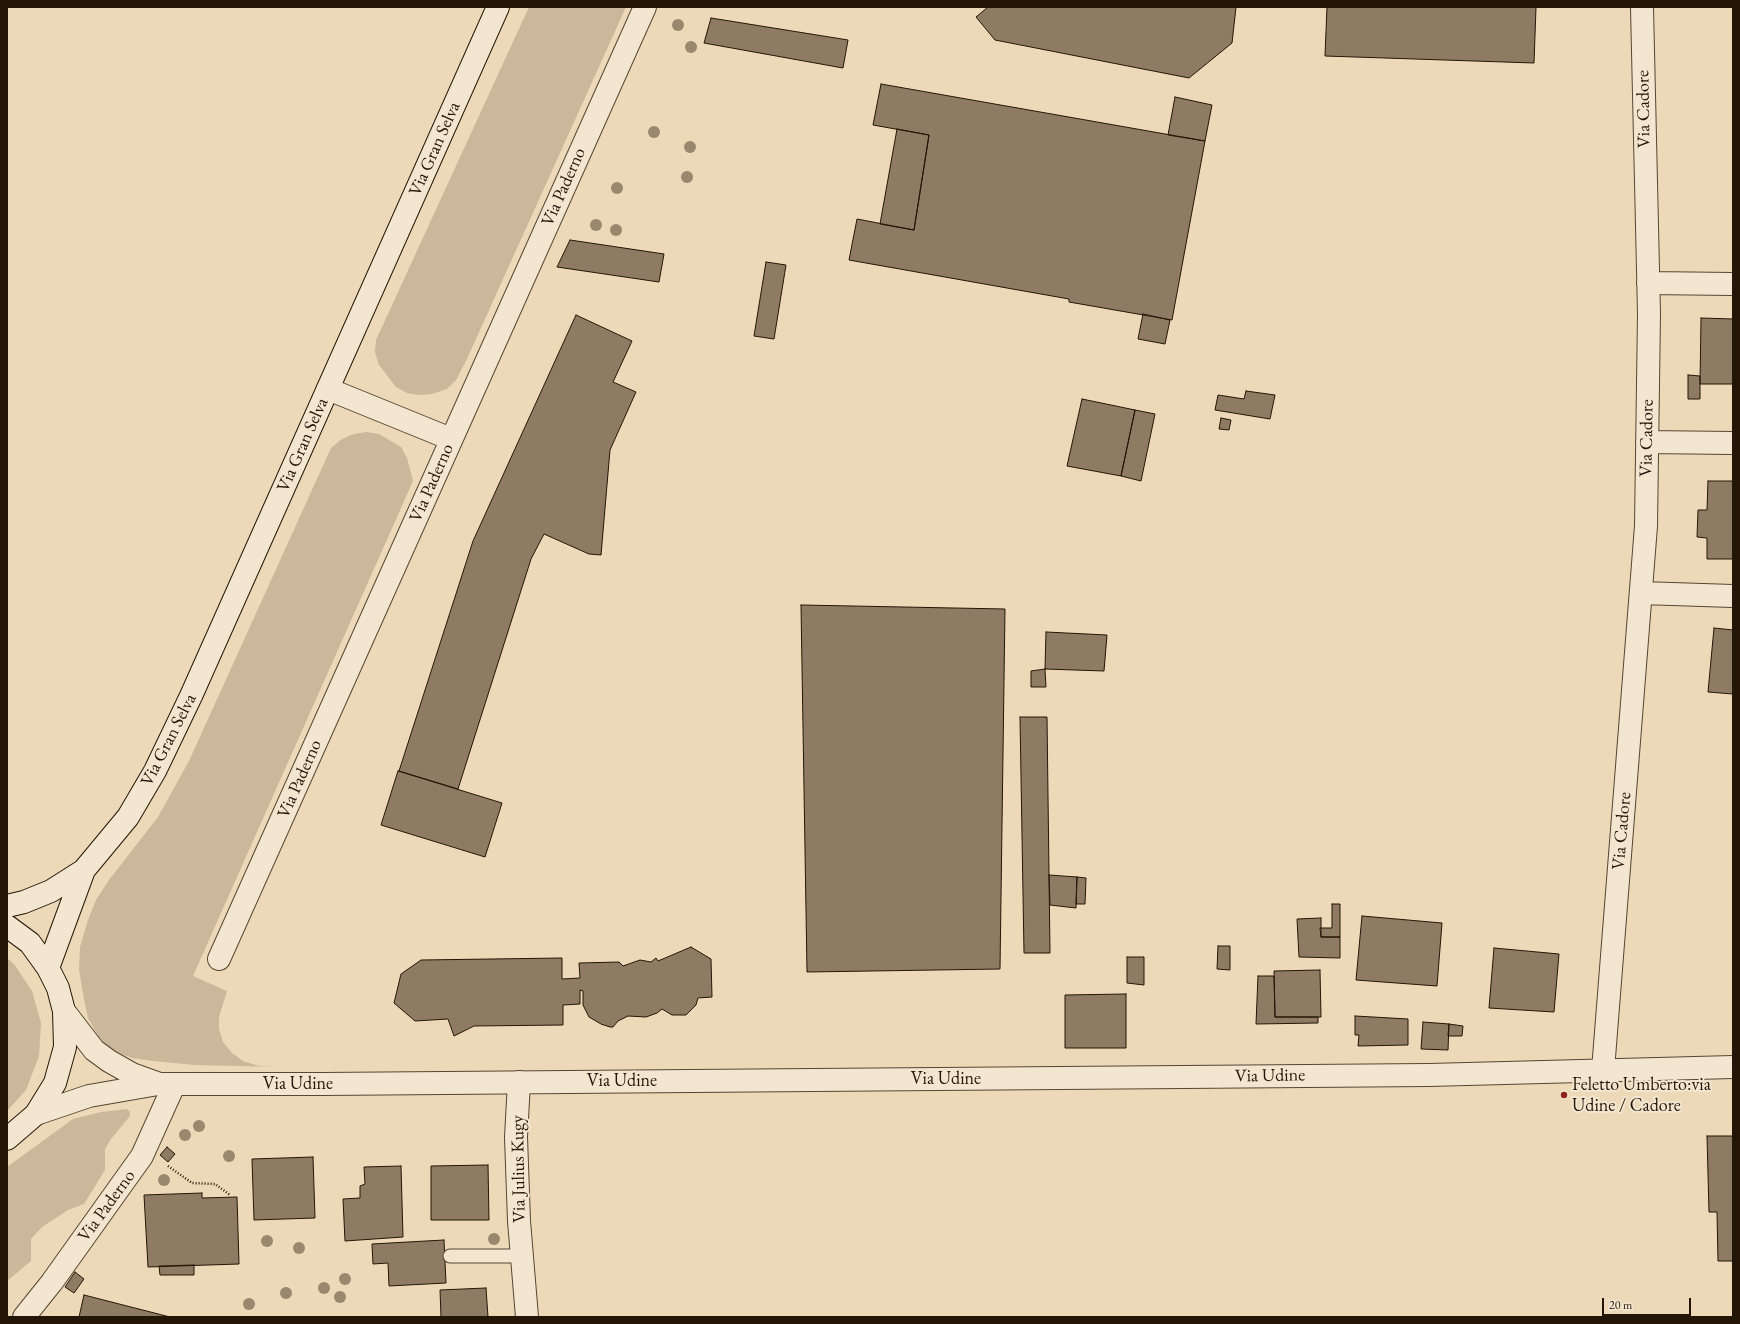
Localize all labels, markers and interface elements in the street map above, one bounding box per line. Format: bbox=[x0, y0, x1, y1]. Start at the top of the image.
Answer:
street label: Via Cadore bbox=[1633, 70, 1655, 148]
street label: Via Gran Selva bbox=[405, 99, 465, 199]
street label: Via Paderno bbox=[537, 144, 591, 230]
street label: Via Gran Selva bbox=[273, 395, 333, 495]
street label: Via Cadore bbox=[1636, 399, 1658, 477]
street label: Via Paderno bbox=[405, 440, 459, 526]
street label: Via Gran Selva bbox=[136, 690, 202, 790]
street label: Via Paderno bbox=[273, 736, 327, 822]
street label: Via Cadore bbox=[1608, 791, 1636, 871]
street label: Via Udine bbox=[1235, 1065, 1305, 1087]
street label: Via Udine bbox=[911, 1068, 981, 1090]
street label: Via Udine bbox=[587, 1070, 657, 1092]
street label: Via Udine bbox=[263, 1073, 333, 1095]
place label: Feletto Umberto:via Udine / Cadore bbox=[1572, 1074, 1711, 1116]
marker: Feletto Umberto:via Udine / Cadore bbox=[1559, 1090, 1569, 1100]
street label: Via Julius Kugy bbox=[507, 1115, 531, 1223]
street label: Via Paderno bbox=[74, 1166, 140, 1246]
scale bar bbox=[1604, 1290, 1693, 1316]
text: 20 m bbox=[1609, 1297, 1632, 1313]

